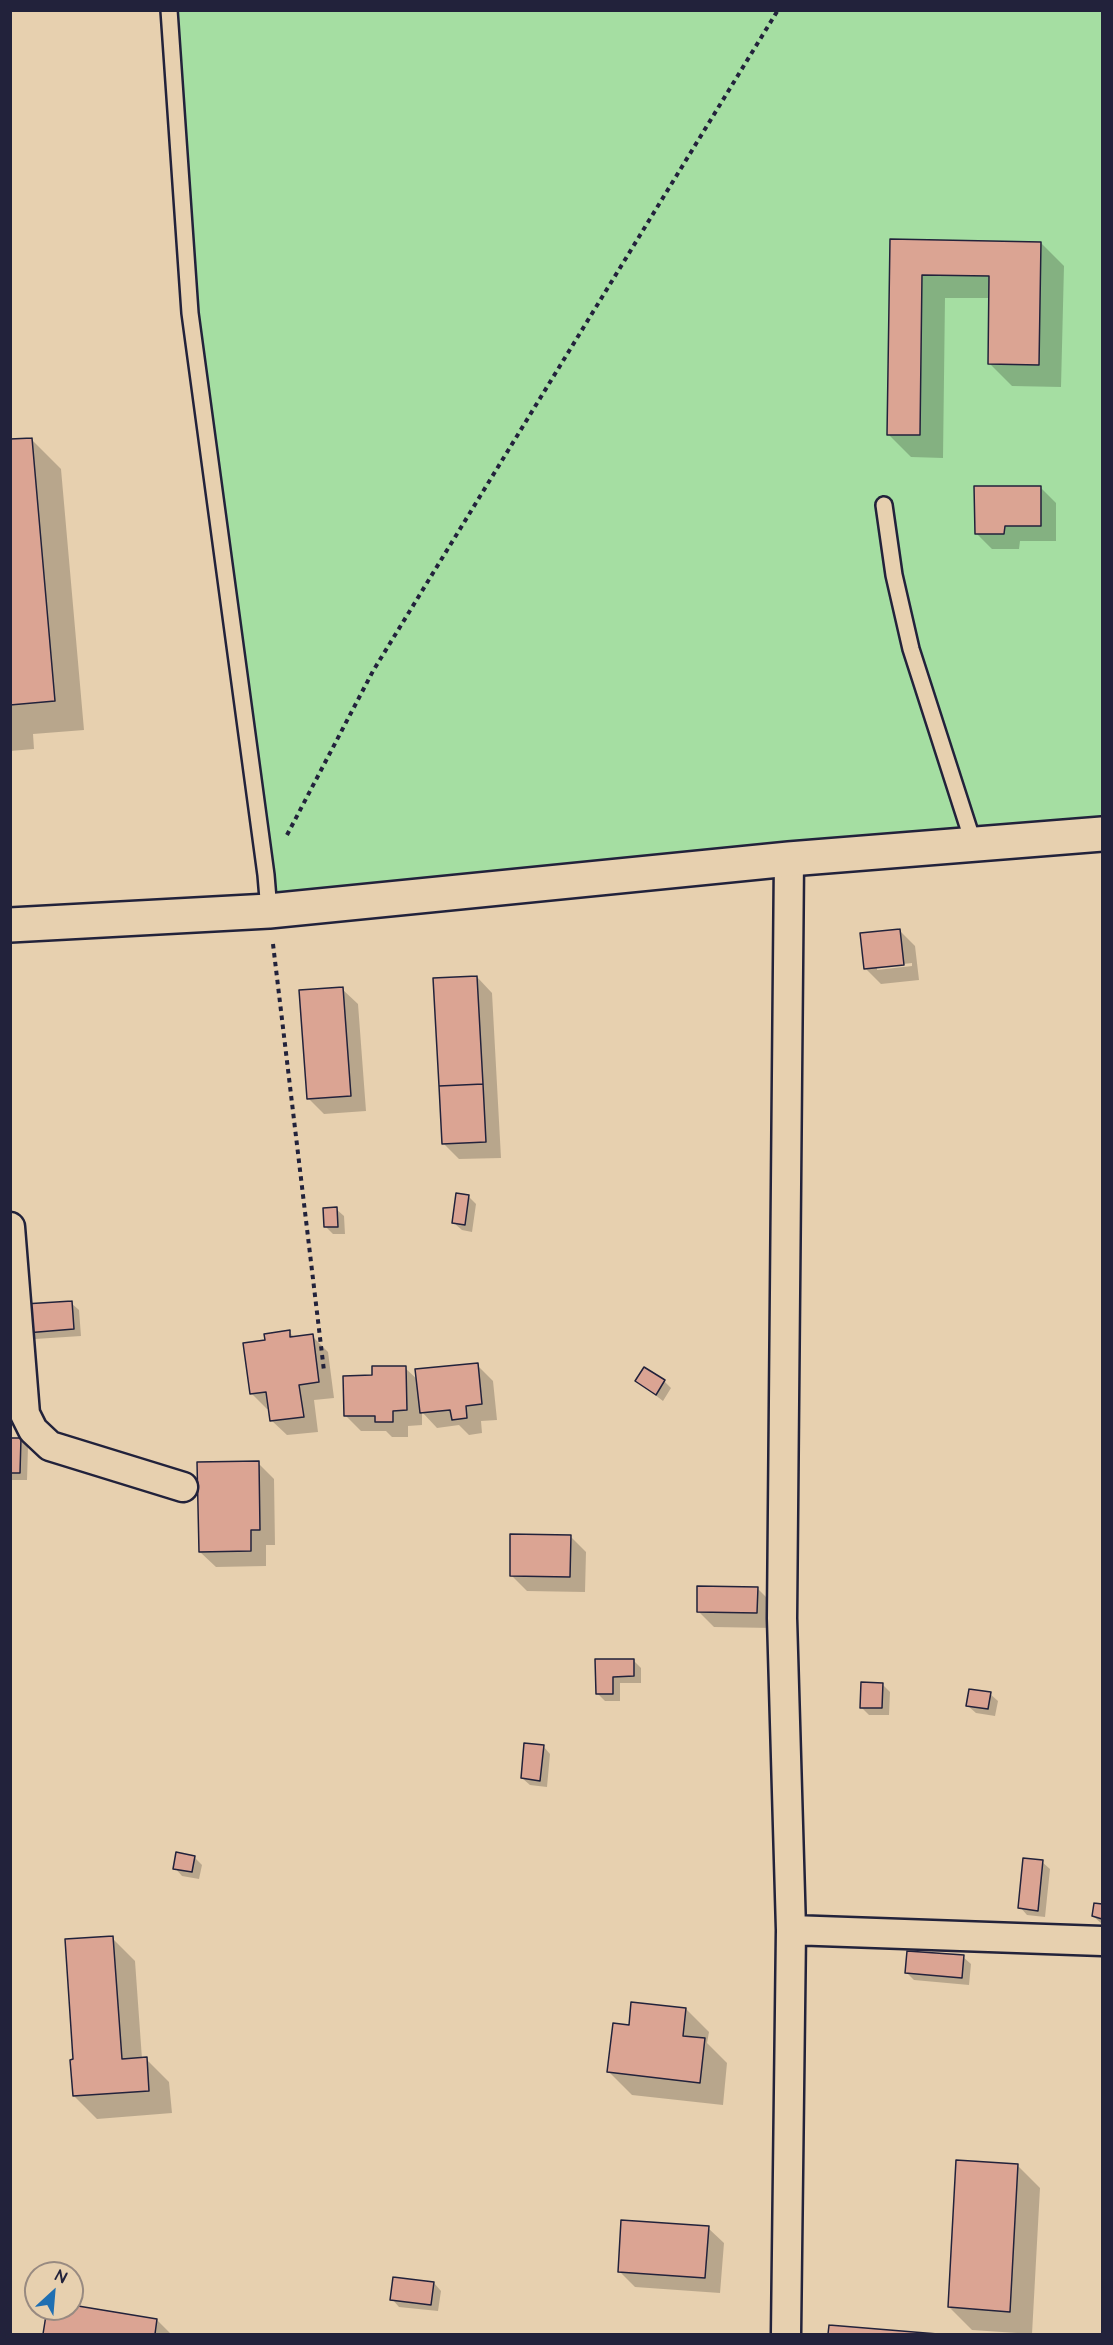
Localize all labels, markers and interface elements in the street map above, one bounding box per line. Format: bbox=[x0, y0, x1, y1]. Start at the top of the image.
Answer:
north arrow bbox=[24, 2261, 84, 2321]
text: N bbox=[52, 2265, 70, 2289]

